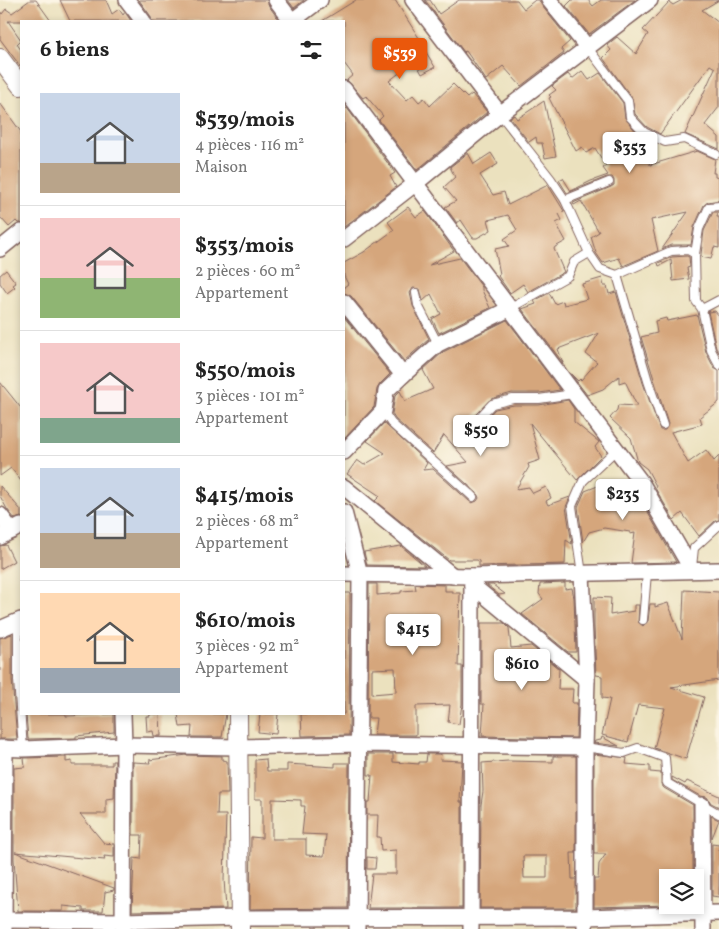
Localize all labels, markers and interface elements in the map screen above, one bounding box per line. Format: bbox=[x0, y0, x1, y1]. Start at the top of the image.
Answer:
text: 6 biens bbox=[40, 36, 110, 65]
icon: filters bbox=[297, 36, 325, 64]
pin: $539 bbox=[370, 38, 430, 80]
text: $539 bbox=[383, 43, 417, 65]
text: $539/mois bbox=[195, 106, 295, 135]
icon: home bbox=[80, 113, 140, 173]
pin: $353 bbox=[600, 132, 660, 174]
text: 4 pièces · 116 m² bbox=[195, 135, 304, 157]
text: $353 bbox=[614, 137, 646, 159]
text: Maison bbox=[195, 157, 248, 179]
text: $353/mois bbox=[195, 232, 294, 261]
icon: home bbox=[80, 238, 140, 298]
text: 2 pièces · 60 m² bbox=[195, 261, 300, 283]
text: Appartement bbox=[195, 283, 289, 305]
text: $550/mois bbox=[195, 357, 295, 386]
icon: home bbox=[80, 363, 140, 423]
text: 3 pièces · 101 m² bbox=[195, 386, 304, 408]
text: Appartement bbox=[195, 408, 289, 430]
pin: $550 bbox=[451, 414, 511, 457]
text: $550 bbox=[464, 420, 498, 442]
pin: $235 bbox=[593, 478, 653, 521]
text: $415/mois bbox=[195, 482, 294, 511]
text: $235 bbox=[607, 484, 639, 506]
icon: home bbox=[80, 488, 140, 548]
text: 2 pièces · 68 m² bbox=[195, 511, 299, 533]
text: Appartement bbox=[195, 533, 289, 555]
text: $610/mois bbox=[195, 607, 295, 636]
icon: home bbox=[80, 613, 140, 673]
pin: $415 bbox=[383, 614, 443, 656]
text: $415 bbox=[397, 619, 429, 641]
text: 3 pièces · 92 m² bbox=[195, 636, 299, 658]
pin: $610 bbox=[492, 648, 552, 691]
text: $610 bbox=[505, 654, 539, 676]
text: Appartement bbox=[195, 658, 289, 680]
map controls bbox=[659, 869, 704, 914]
button: layers bbox=[659, 869, 704, 914]

